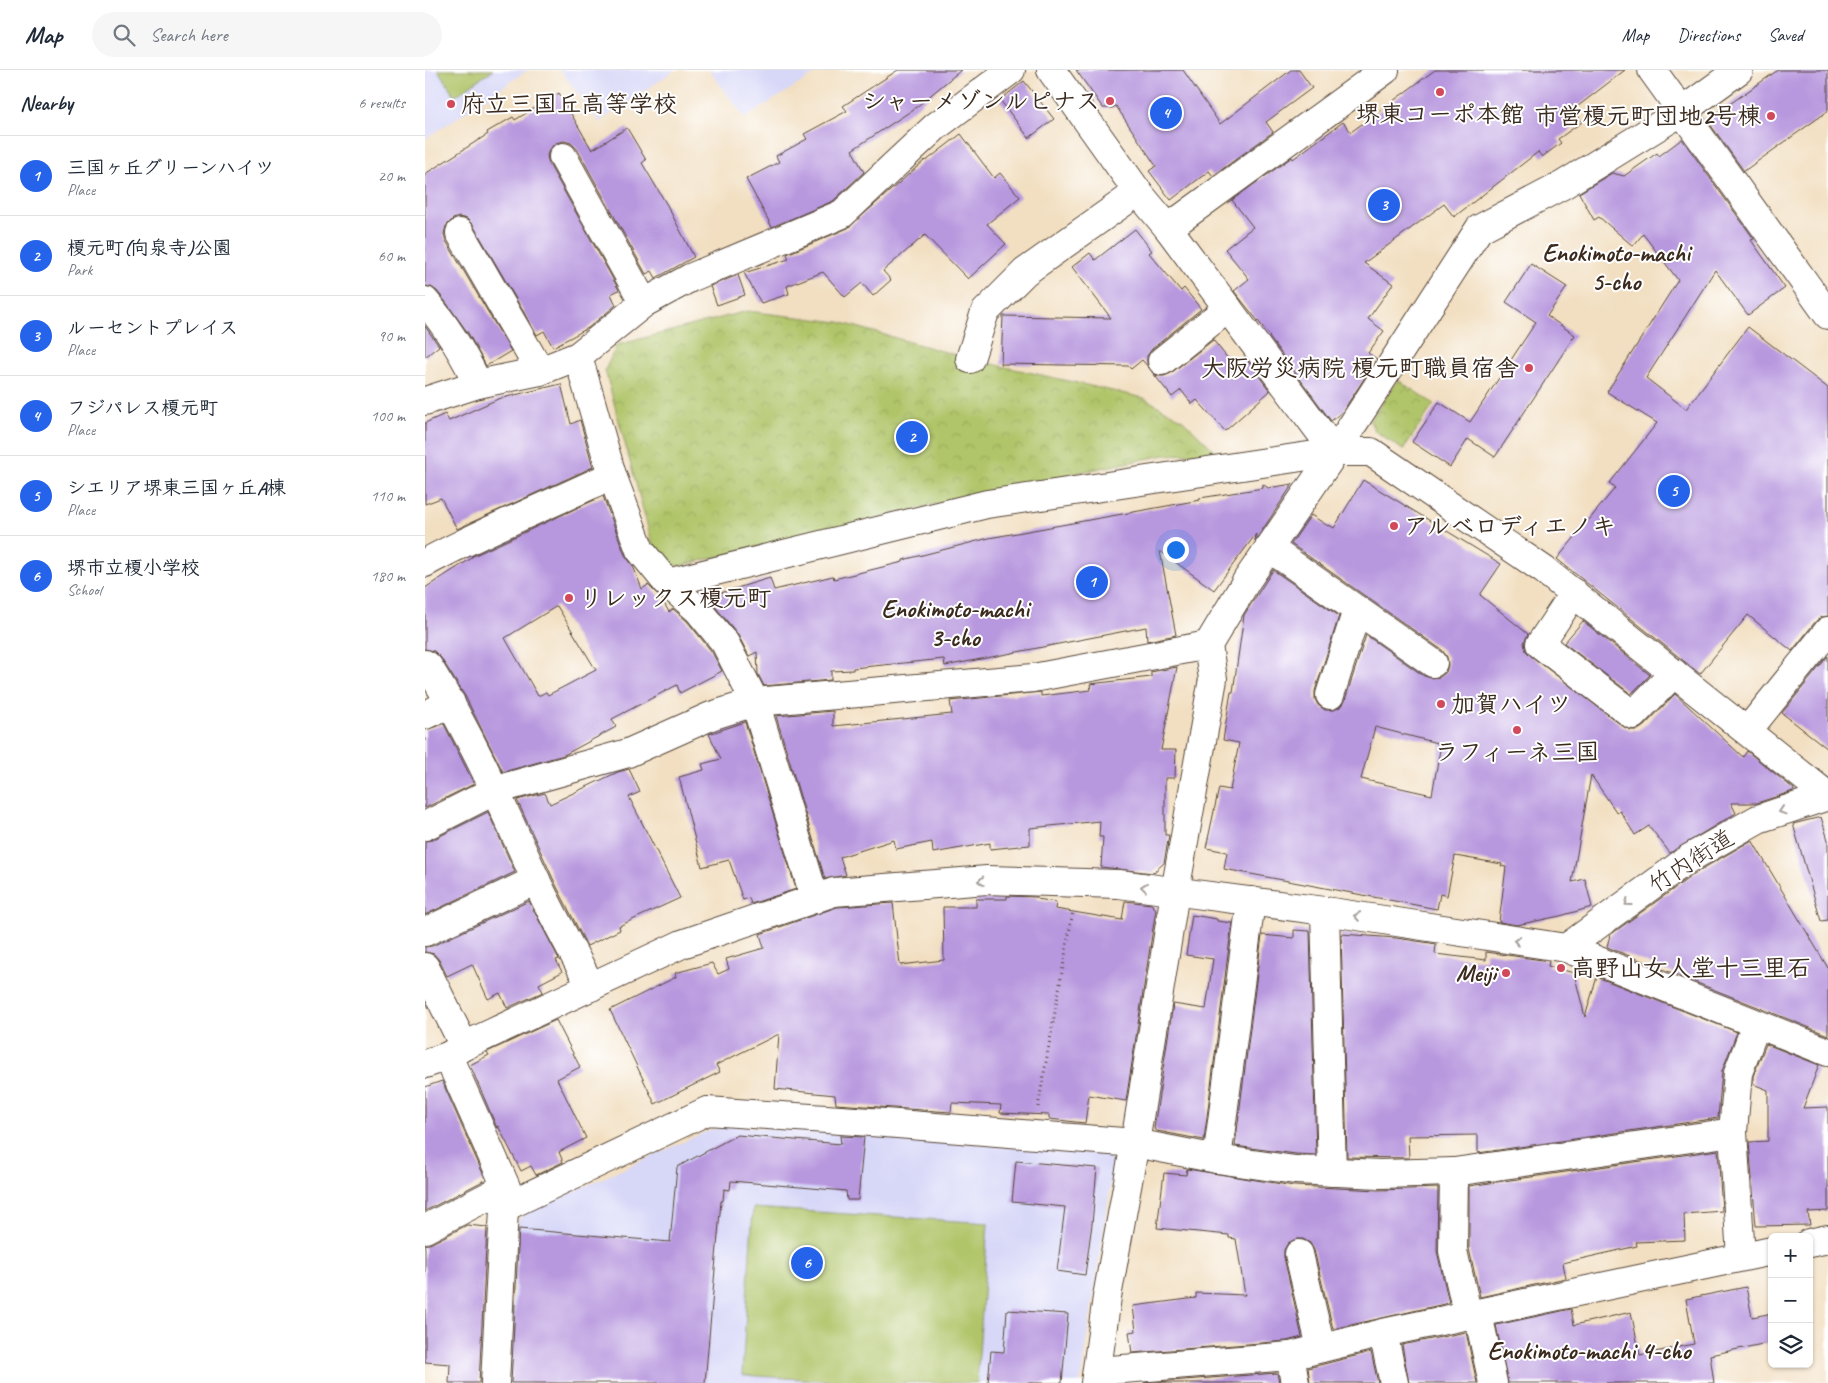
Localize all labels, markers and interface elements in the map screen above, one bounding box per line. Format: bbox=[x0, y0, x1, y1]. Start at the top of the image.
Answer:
search box bbox=[92, 12, 442, 57]
text: Map bbox=[25, 20, 62, 50]
icon: search bbox=[110, 21, 138, 49]
text: Search here bbox=[150, 23, 228, 47]
text: Map bbox=[1622, 24, 1649, 46]
text: Directions bbox=[1677, 24, 1740, 46]
text: Saved bbox=[1768, 24, 1803, 46]
place label: シャーメゾンルピナス bbox=[862, 86, 1100, 116]
marker: 堺東コーポ本館 bbox=[1434, 86, 1446, 98]
place label: 府立三国丘高等学校 bbox=[461, 89, 677, 119]
text: Nearby bbox=[20, 90, 73, 116]
text: 6 results bbox=[358, 93, 405, 113]
pin: 4 bbox=[1150, 94, 1182, 132]
marker: シャーメゾンルピナス bbox=[1104, 95, 1116, 107]
marker: 府立三国丘高等学校 bbox=[445, 98, 457, 110]
place label: 堺東コーポ本館 bbox=[1356, 99, 1524, 129]
place label: 市営榎元町団地2号棟 bbox=[1534, 101, 1762, 131]
marker: 市営榎元町団地2号棟 bbox=[1765, 110, 1777, 122]
text: 三国ヶ丘グリーンハイツ bbox=[67, 156, 274, 180]
text: 1 bbox=[32, 166, 40, 186]
text: 20 m bbox=[378, 166, 405, 186]
text: Place bbox=[67, 180, 95, 200]
pin: 3 bbox=[1368, 186, 1400, 224]
text: 榎元町(向泉寺)公園 bbox=[67, 236, 232, 260]
district label: Enokimoto-machi 5-cho bbox=[1542, 237, 1693, 298]
text: 2 bbox=[32, 246, 40, 266]
text: 60 m bbox=[378, 246, 405, 266]
text: Park bbox=[67, 260, 92, 280]
text: ルーセントプレイス bbox=[67, 316, 238, 340]
text: 3 bbox=[32, 326, 40, 346]
text: 90 m bbox=[378, 326, 405, 346]
text: Place bbox=[67, 340, 95, 360]
place label: 大阪労災病院 榎元町職員宿舎 bbox=[1201, 353, 1519, 383]
marker: 大阪労災病院 榎元町職員宿舎 bbox=[1523, 362, 1535, 374]
text: フジパレス榎元町 bbox=[67, 396, 218, 420]
text: 4 bbox=[32, 406, 40, 426]
text: 100 m bbox=[371, 406, 405, 426]
pin: 2 bbox=[896, 418, 928, 456]
text: Place bbox=[67, 420, 95, 440]
pin: 5 bbox=[1658, 472, 1690, 510]
text: シエリア堺東三国ヶ丘A棟 bbox=[67, 476, 286, 500]
text: 5 bbox=[33, 486, 39, 506]
text: 110 m bbox=[371, 486, 405, 506]
text: Place bbox=[67, 500, 95, 520]
place label: アルベロディエノキ bbox=[1404, 511, 1616, 541]
marker: アルベロディエノキ bbox=[1388, 520, 1400, 532]
your location bbox=[1163, 537, 1189, 563]
text: 堺市立榎小学校 bbox=[67, 556, 200, 580]
pin: 1 bbox=[1076, 563, 1108, 601]
text: 6 bbox=[32, 566, 40, 586]
text: 180 m bbox=[371, 566, 405, 586]
text: School bbox=[67, 580, 101, 600]
place label: リレックス榎元町 bbox=[579, 583, 771, 613]
marker: リレックス榎元町 bbox=[563, 592, 575, 604]
district label: Enokimoto-machi 3-cho bbox=[881, 593, 1032, 654]
place label: 加賀ハイツ bbox=[1451, 689, 1571, 719]
marker: 加賀ハイツ bbox=[1435, 698, 1447, 710]
marker: ラフィーネ三国 bbox=[1511, 724, 1523, 736]
place label: ラフィーネ三国 bbox=[1434, 737, 1600, 767]
one-way arrow bbox=[1778, 806, 1786, 816]
street label: 竹内街道 bbox=[1643, 822, 1739, 900]
one-way arrow bbox=[977, 875, 985, 886]
one-way arrow bbox=[1139, 883, 1148, 893]
one-way arrow bbox=[1624, 897, 1634, 906]
one-way arrow bbox=[1352, 911, 1360, 922]
one-way arrow bbox=[1513, 936, 1522, 946]
place label: 高野山女人堂十三里石 bbox=[1571, 953, 1811, 983]
place label: Meiji bbox=[1456, 958, 1499, 988]
marker: 高野山女人堂十三里石 bbox=[1555, 962, 1567, 974]
marker: Meiji bbox=[1500, 967, 1512, 979]
map controls bbox=[1768, 1233, 1813, 1368]
button: + bbox=[1768, 1233, 1813, 1278]
pin: 6 bbox=[791, 1244, 823, 1282]
button: − bbox=[1768, 1278, 1813, 1323]
button: layers bbox=[1768, 1323, 1813, 1368]
district label: Enokimoto-machi 4-cho bbox=[1488, 1335, 1692, 1367]

